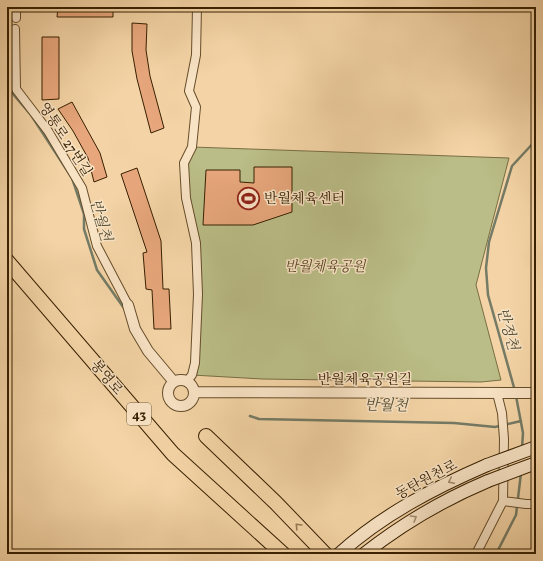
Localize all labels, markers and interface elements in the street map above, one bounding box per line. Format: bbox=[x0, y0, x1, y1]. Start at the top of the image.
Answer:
street label: 영통로 27번길 bbox=[34, 99, 96, 180]
sports icon: 반월체육센터 bbox=[235, 185, 261, 211]
place label: 반월체육센터 bbox=[264, 190, 345, 209]
water label: 반월천 bbox=[83, 197, 116, 246]
park label: 반월체육공원 bbox=[284, 258, 367, 277]
water label: 반정천 bbox=[490, 306, 523, 355]
street label: 봉영로 bbox=[85, 356, 127, 400]
street label: 반월체육공원길 bbox=[318, 371, 412, 390]
water label: 반월천 bbox=[364, 396, 409, 417]
road number: 43 bbox=[127, 403, 151, 425]
street label: 동탄원천로 bbox=[392, 456, 461, 505]
one-way arrow bbox=[448, 476, 455, 484]
one-way arrow bbox=[410, 516, 417, 523]
one-way arrow bbox=[295, 523, 303, 531]

